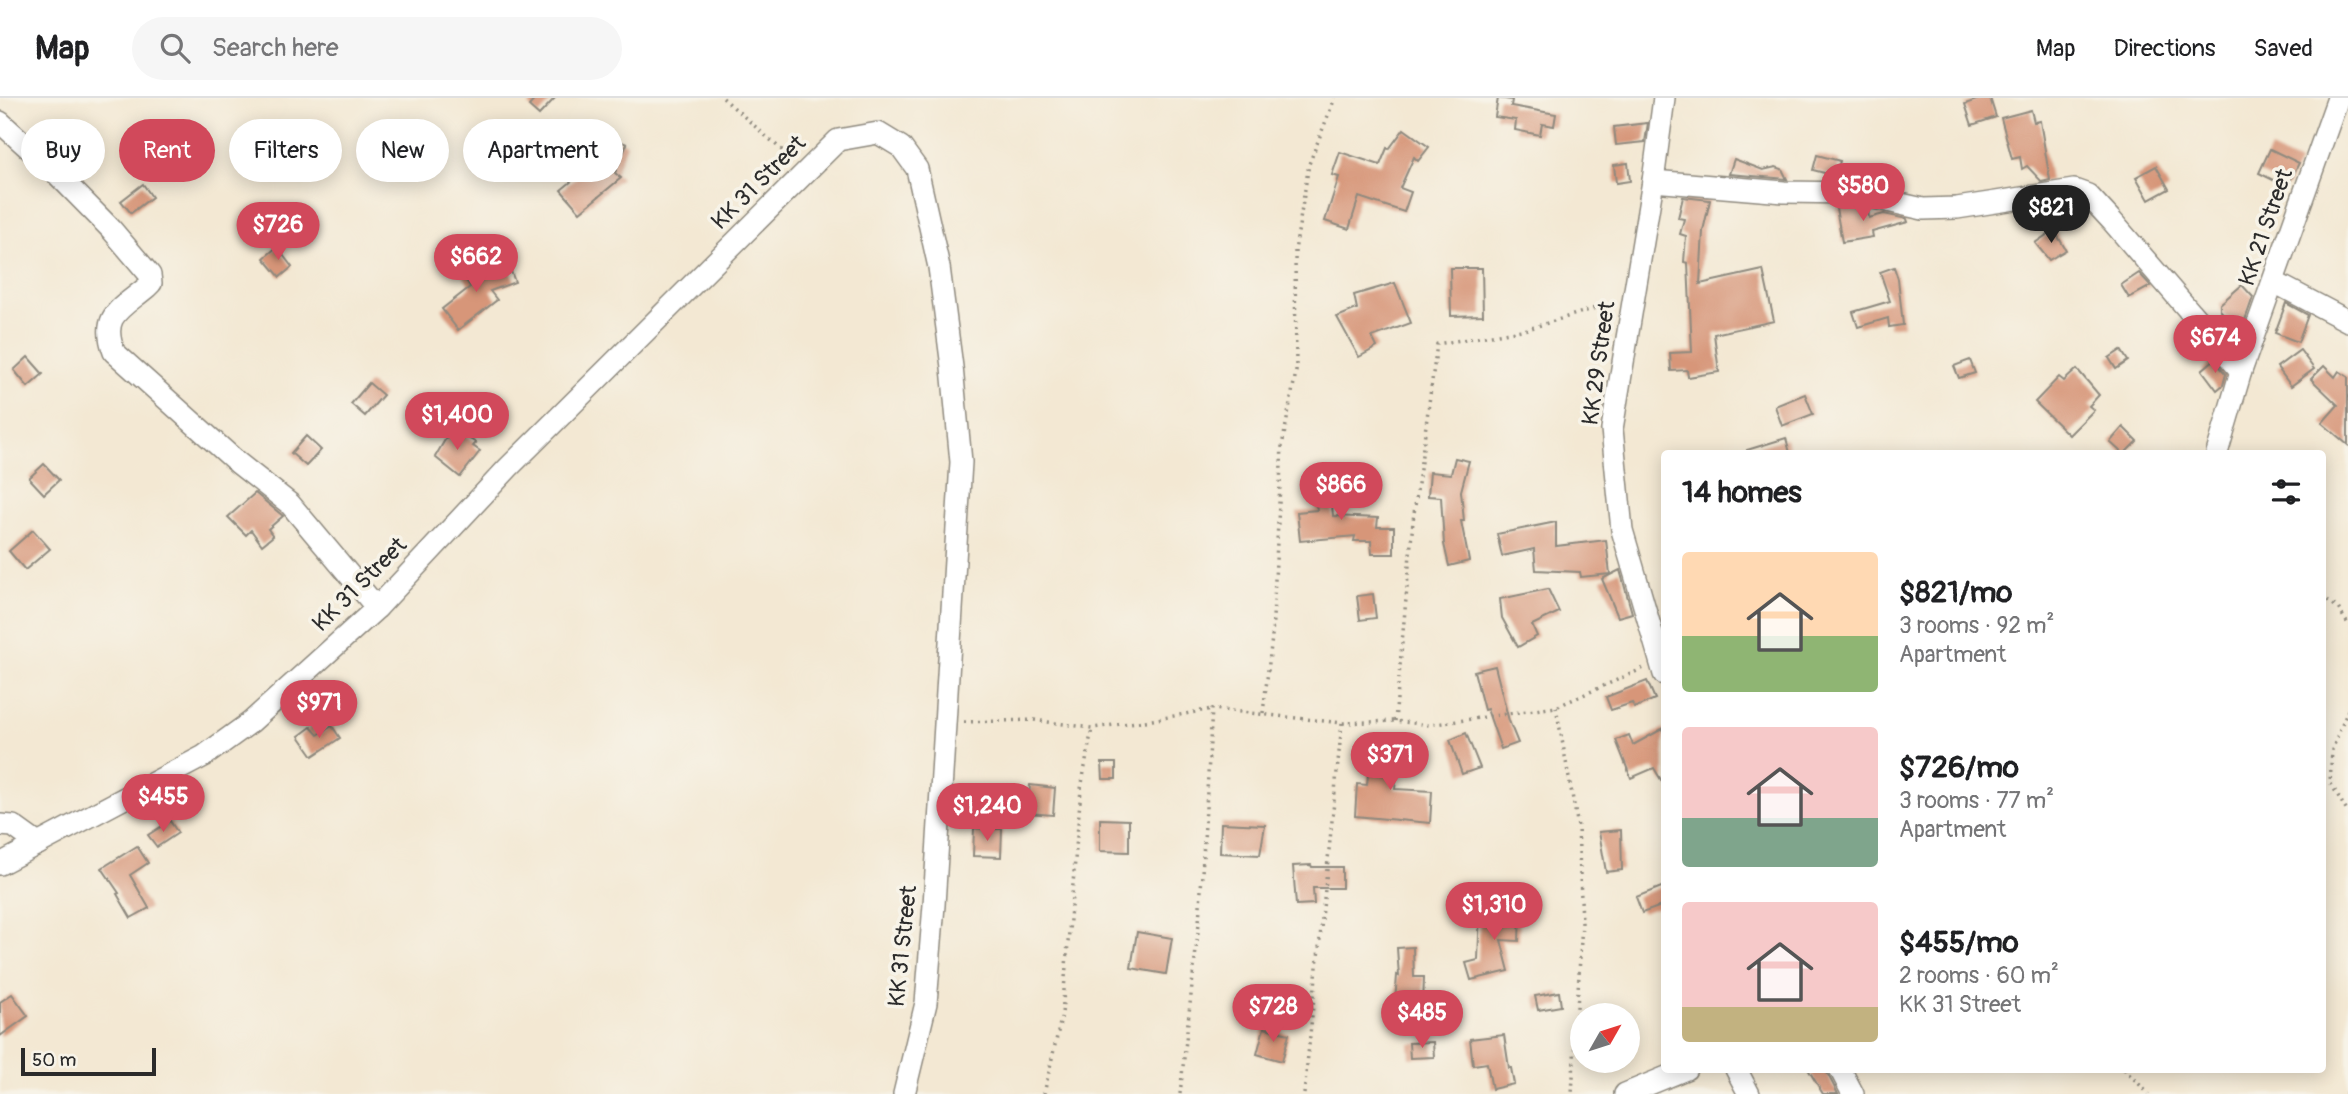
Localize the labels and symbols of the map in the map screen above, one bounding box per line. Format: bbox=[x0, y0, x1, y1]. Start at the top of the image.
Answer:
street label: KK 31 Street bbox=[705, 128, 812, 236]
pin: $580 bbox=[1822, 164, 1904, 223]
street label: KK 21 Street bbox=[2232, 164, 2299, 290]
pin: $821 bbox=[2010, 186, 2092, 245]
pin: $726 bbox=[237, 202, 319, 262]
pin: $662 bbox=[435, 234, 517, 294]
street label: KK 29 Street bbox=[1575, 299, 1622, 427]
pin: $674 bbox=[2174, 316, 2256, 375]
pin: $1,400 bbox=[400, 392, 514, 452]
pin: $866 bbox=[1300, 462, 1382, 522]
street label: KK 31 Street bbox=[306, 530, 413, 638]
pin: $971 bbox=[278, 680, 360, 740]
pin: $371 bbox=[1349, 732, 1431, 792]
pin: $455 bbox=[122, 774, 204, 834]
pin: $1,240 bbox=[930, 784, 1044, 843]
pin: $1,310 bbox=[1437, 882, 1551, 942]
street label: KK 31 Street bbox=[882, 883, 923, 1008]
pin: $728 bbox=[1232, 984, 1314, 1044]
pin: $485 bbox=[1381, 990, 1463, 1050]
north arrow bbox=[1570, 1003, 1640, 1073]
scale bar bbox=[21, 1045, 156, 1077]

